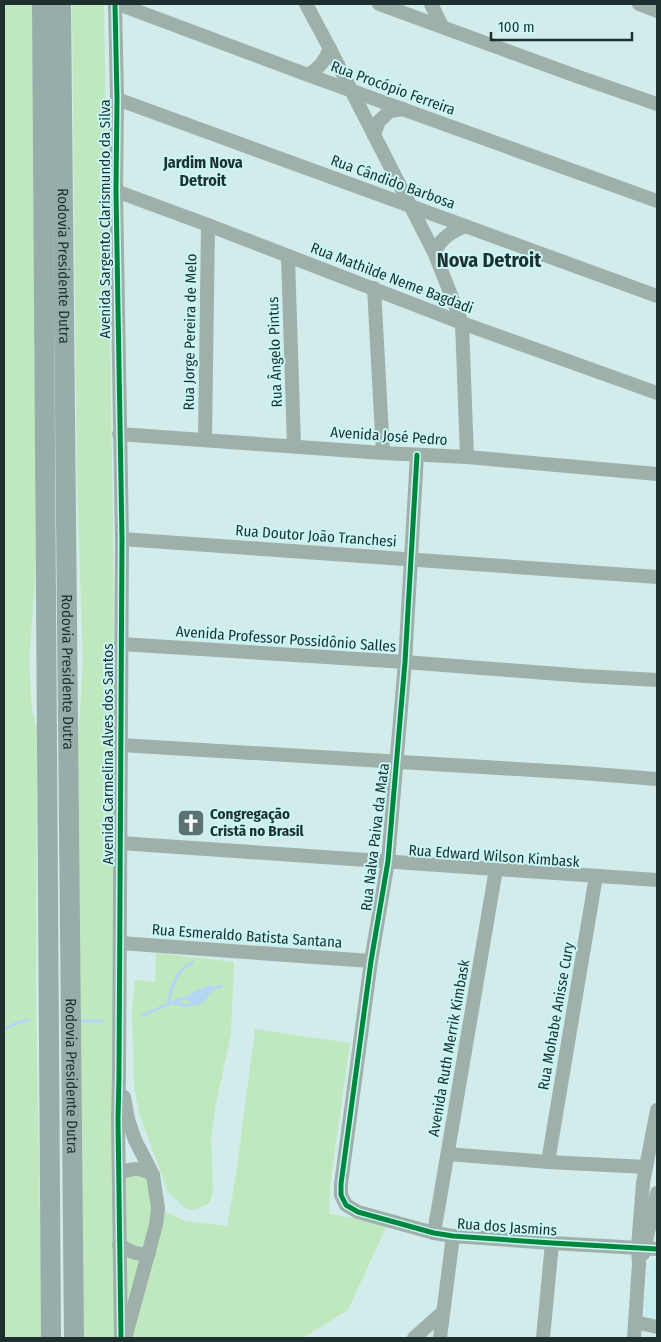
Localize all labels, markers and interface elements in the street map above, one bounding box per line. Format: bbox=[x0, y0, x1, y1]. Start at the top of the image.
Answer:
scale bar bbox=[491, 10, 632, 42]
text: 100 m bbox=[498, 18, 535, 36]
street label: Rua Procópio Ferreira bbox=[328, 57, 458, 119]
street label: Avenida Sargento Clarismundo da Silva bbox=[96, 99, 114, 339]
street label: Rua Cândido Barbosa bbox=[328, 151, 458, 213]
district label: Jardim Nova Detroit bbox=[162, 153, 243, 190]
street label: Rodovia Presidente Dutra bbox=[54, 188, 73, 344]
street label: Rua Mathilde Neme Bagdadi bbox=[308, 239, 476, 317]
district label: Nova Detroit bbox=[437, 248, 542, 272]
street label: Rua Jorge Pereira de Melo bbox=[180, 253, 200, 411]
street label: Rua Ângelo Pintus bbox=[264, 296, 286, 408]
street label: Avenida José Pedro bbox=[330, 423, 448, 449]
street label: Rua Doutor João Tranchesi bbox=[235, 521, 397, 551]
street label: Rodovia Presidente Dutra bbox=[58, 594, 77, 750]
street label: Avenida Professor Possidônio Salles bbox=[175, 622, 397, 656]
street label: Avenida Carmelina Alves dos Santos bbox=[99, 643, 117, 865]
street label: Rua Nalva Paiva da Mata bbox=[357, 762, 393, 912]
place label: Congregação Cristã no Brasil bbox=[210, 805, 305, 840]
church icon: Congregação Cristã no Brasil bbox=[176, 808, 206, 838]
street label: Rua Edward Wilson Kimbask bbox=[408, 841, 580, 871]
street label: Rua Esmeraldo Batista Santana bbox=[151, 920, 343, 952]
street label: Rua Mohabe Anisse Cury bbox=[534, 940, 578, 1091]
street label: Avenida Ruth Merrik Kimbask bbox=[425, 958, 473, 1138]
street label: Rodovia Presidente Dutra bbox=[62, 998, 81, 1154]
street label: Rua dos Jasmins bbox=[456, 1215, 558, 1239]

